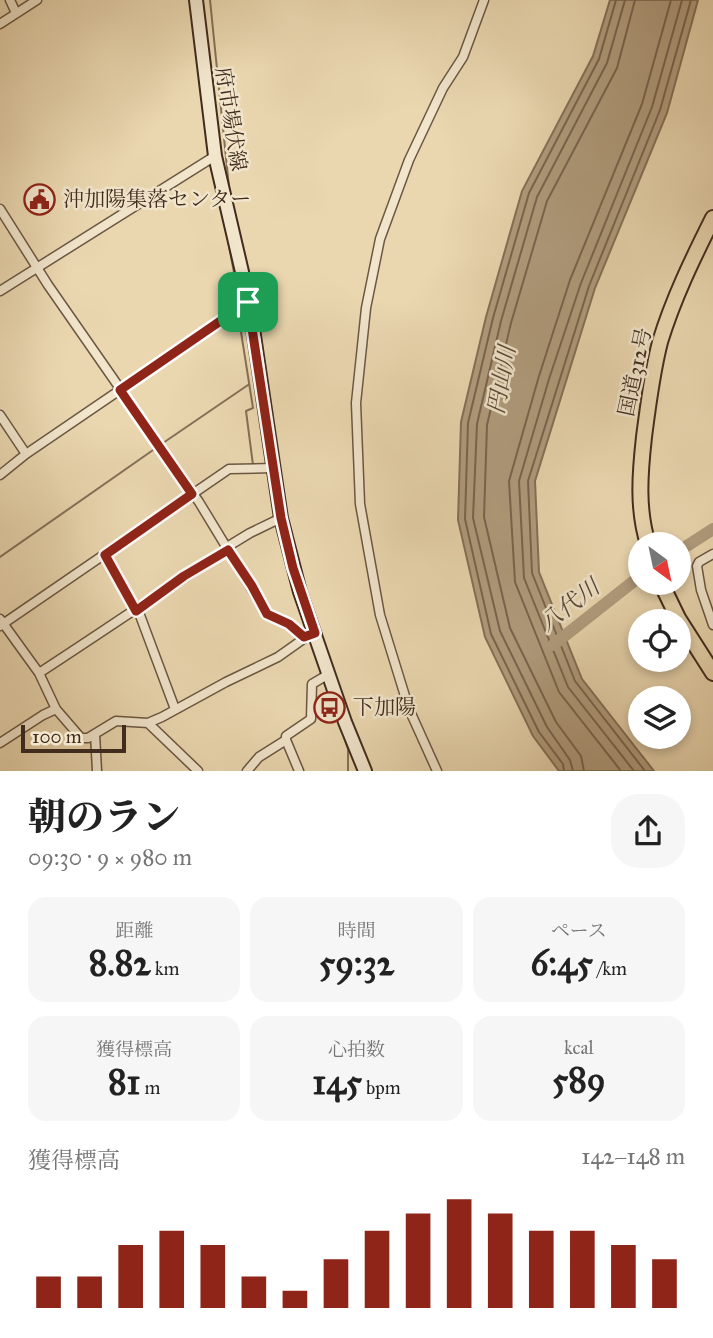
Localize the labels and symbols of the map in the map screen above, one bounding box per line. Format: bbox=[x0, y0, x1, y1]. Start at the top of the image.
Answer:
street label: 府市場伏線 bbox=[210, 65, 252, 173]
public building icon: 沖加陽集落センター bbox=[23, 182, 57, 216]
place label: 沖加陽集落センター bbox=[63, 186, 251, 212]
pin bbox=[218, 272, 278, 332]
street label: 国道312号 bbox=[613, 325, 657, 419]
water label: 円山川 bbox=[481, 341, 521, 416]
north arrow bbox=[628, 532, 691, 595]
water label: 八代川 bbox=[533, 571, 607, 637]
bus stop icon: 下加陽 bbox=[313, 690, 347, 724]
place label: 下加陽 bbox=[353, 694, 416, 720]
scale bar bbox=[21, 722, 126, 754]

